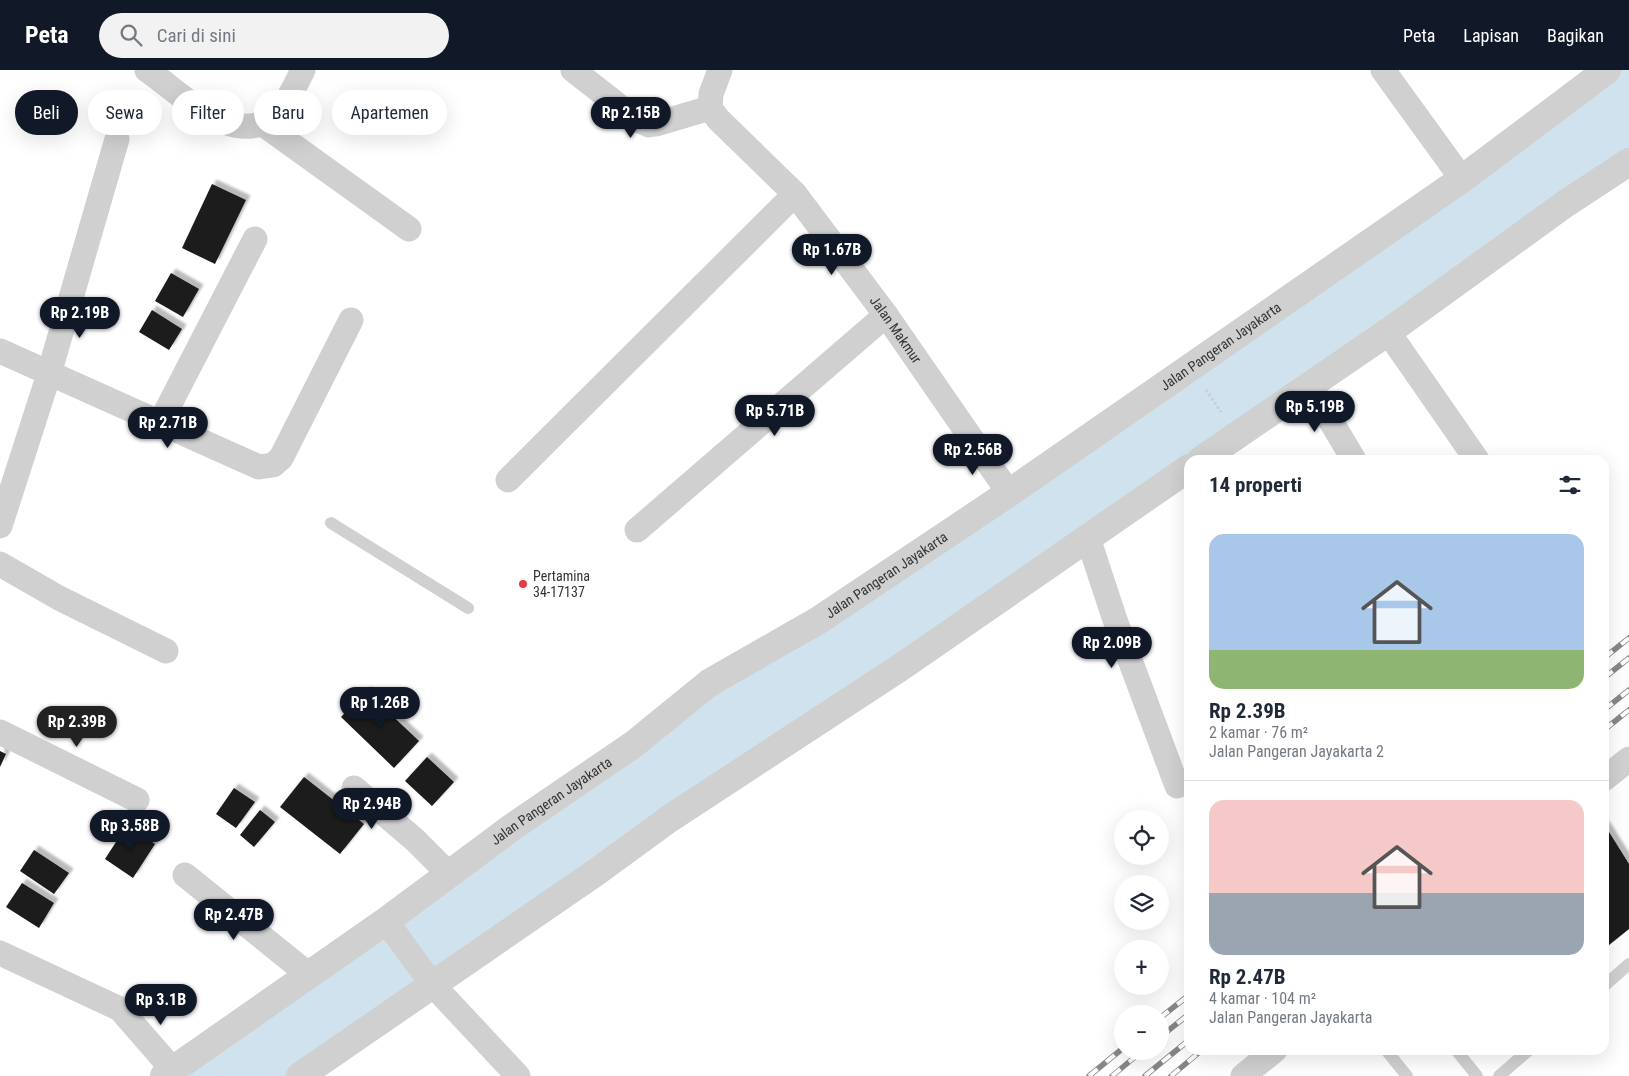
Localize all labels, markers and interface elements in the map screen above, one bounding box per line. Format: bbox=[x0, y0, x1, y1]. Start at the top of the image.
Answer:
search box bbox=[99, 13, 449, 58]
text: Peta bbox=[25, 21, 69, 49]
icon: search bbox=[117, 21, 145, 49]
text: Cari di sini bbox=[157, 24, 236, 47]
text: Peta bbox=[1403, 25, 1435, 46]
text: Lapisan bbox=[1463, 25, 1519, 46]
text: Bagikan bbox=[1547, 25, 1604, 46]
chip: Beli bbox=[15, 90, 78, 135]
chip: Sewa bbox=[88, 90, 162, 135]
chip: Filter bbox=[172, 90, 244, 135]
chip: Baru bbox=[254, 90, 322, 135]
chip: Apartemen bbox=[332, 90, 447, 135]
pin: Rp 2.15B bbox=[579, 97, 683, 139]
text: Rp 2.15B bbox=[602, 103, 660, 122]
pin: Rp 1.67B bbox=[780, 234, 884, 276]
text: Rp 1.67B bbox=[803, 240, 861, 259]
street label: Jalan Makmur bbox=[866, 293, 925, 366]
pin: Rp 2.19B bbox=[28, 296, 132, 339]
street label: Jalan Pangeran Jayakarta bbox=[1157, 299, 1284, 394]
text: Rp 2.19B bbox=[51, 303, 109, 322]
pin: Rp 5.19B bbox=[1263, 390, 1367, 433]
pin: Rp 5.71B bbox=[723, 394, 827, 437]
text: Rp 5.19B bbox=[1286, 397, 1344, 416]
text: Rp 5.71B bbox=[746, 401, 804, 420]
pin: Rp 2.71B bbox=[116, 406, 220, 449]
text: Rp 2.71B bbox=[139, 413, 197, 432]
pin: Rp 2.56B bbox=[921, 434, 1025, 476]
text: Rp 2.56B bbox=[944, 440, 1002, 459]
icon: filters bbox=[1556, 471, 1584, 499]
text: 14 properti bbox=[1209, 473, 1302, 497]
street label: Jalan Pangeran Jayakarta bbox=[822, 529, 950, 621]
icon: home bbox=[1352, 567, 1442, 657]
place label: Pertamina 34-17137 bbox=[533, 568, 590, 600]
marker: Pertamina 34-17137 bbox=[517, 578, 529, 590]
pin: Rp 2.09B bbox=[1060, 626, 1164, 669]
text: Rp 2.09B bbox=[1083, 633, 1141, 652]
pin: Rp 1.26B bbox=[328, 686, 432, 729]
text: Rp 1.26B bbox=[351, 693, 409, 712]
text: Rp 2.39B bbox=[1209, 699, 1286, 723]
pin: Rp 2.39B bbox=[25, 706, 129, 748]
text: Rp 2.39B bbox=[48, 712, 106, 731]
text: 2 kamar · 76 m² bbox=[1209, 723, 1308, 742]
text: Jalan Pangeran Jayakarta 2 bbox=[1209, 742, 1384, 761]
street label: Jalan Pangeran Jayakarta bbox=[488, 754, 615, 848]
pin: Rp 2.94B bbox=[320, 788, 424, 830]
text: Rp 2.94B bbox=[343, 794, 401, 813]
pin: Rp 3.58B bbox=[78, 810, 182, 852]
map controls bbox=[1114, 810, 1169, 1060]
button: locate bbox=[1114, 810, 1169, 865]
text: Rp 3.58B bbox=[101, 816, 159, 835]
icon: home bbox=[1352, 832, 1442, 922]
button: layers bbox=[1114, 875, 1169, 930]
pin: Rp 2.47B bbox=[182, 898, 286, 941]
text: Rp 2.47B bbox=[205, 905, 263, 924]
button: + bbox=[1114, 940, 1169, 995]
text: Rp 2.47B bbox=[1209, 965, 1286, 989]
pin: Rp 3.1B bbox=[115, 984, 207, 1026]
text: 4 kamar · 104 m² bbox=[1209, 989, 1316, 1008]
text: Rp 3.1B bbox=[136, 990, 186, 1009]
button: − bbox=[1114, 1005, 1169, 1060]
text: Jalan Pangeran Jayakarta bbox=[1209, 1008, 1372, 1027]

